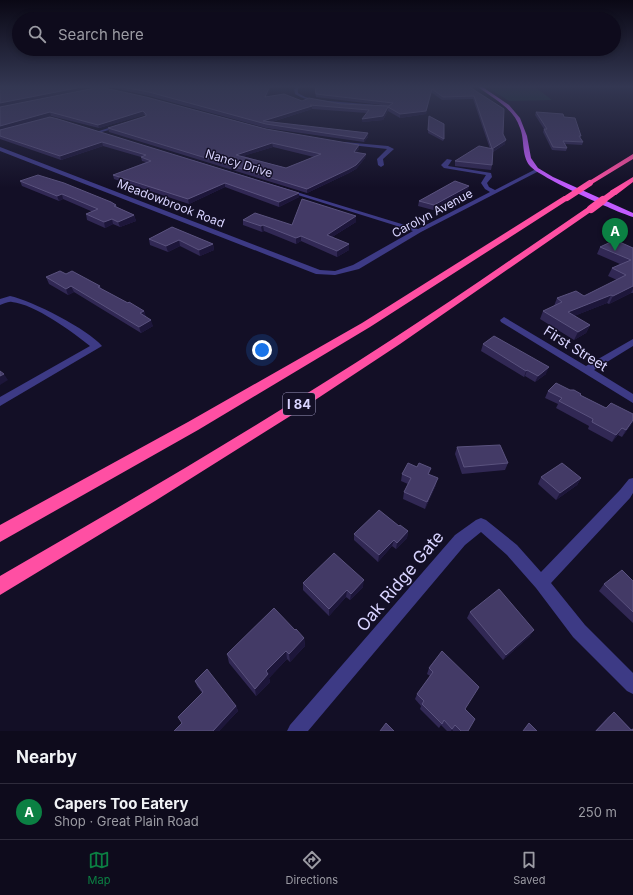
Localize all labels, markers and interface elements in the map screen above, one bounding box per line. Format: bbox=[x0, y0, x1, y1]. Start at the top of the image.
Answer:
search box bbox=[12, 12, 621, 56]
icon: search bbox=[26, 23, 48, 45]
text: Search here bbox=[58, 25, 144, 44]
street label: Nancy Drive bbox=[204, 146, 274, 180]
street label: Meadowbrook Road bbox=[115, 176, 227, 230]
street label: Carolyn Avenue bbox=[389, 185, 475, 241]
pin: A bbox=[602, 218, 628, 251]
street label: First Street bbox=[541, 322, 612, 375]
your location bbox=[252, 340, 272, 360]
road number: I 84 bbox=[283, 393, 315, 415]
street label: Oak Ridge Gate bbox=[352, 527, 448, 635]
text: Nearby bbox=[16, 747, 77, 767]
text: Capers Too Eatery bbox=[54, 794, 189, 813]
text: A bbox=[24, 804, 34, 820]
text: 250 m bbox=[578, 804, 617, 820]
text: Shop · Great Plain Road bbox=[54, 813, 199, 829]
tab: Map bbox=[88, 849, 110, 887]
tab: Directions bbox=[286, 849, 338, 887]
tab: Saved bbox=[513, 849, 545, 887]

